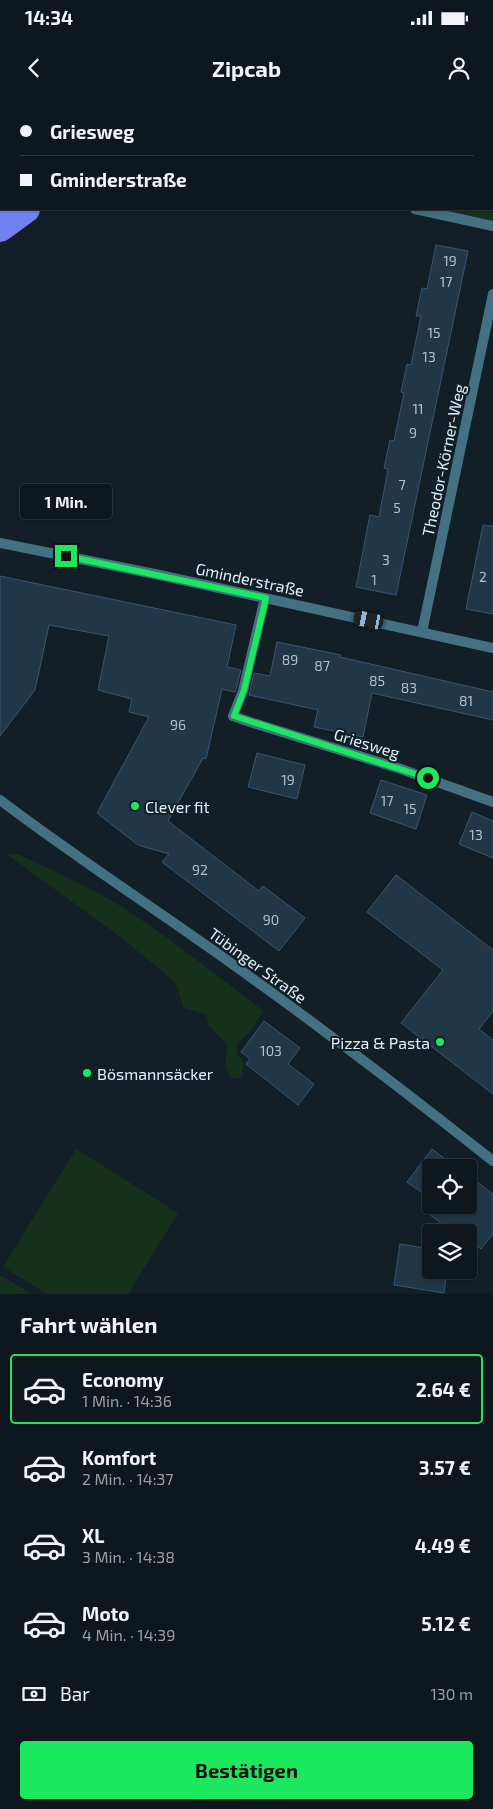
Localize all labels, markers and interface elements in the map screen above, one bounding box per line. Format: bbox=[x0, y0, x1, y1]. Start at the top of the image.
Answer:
text: 14:34 bbox=[25, 6, 73, 29]
icon: back bbox=[20, 54, 48, 82]
icon: person bbox=[445, 54, 473, 82]
text: Zipcab bbox=[212, 55, 281, 81]
text: Griesweg bbox=[50, 120, 134, 143]
text: Gminderstraße bbox=[50, 168, 187, 191]
house number: 19 bbox=[443, 252, 457, 269]
house number: 17 bbox=[440, 273, 452, 290]
house number: 15 bbox=[427, 324, 441, 341]
house number: 13 bbox=[422, 348, 436, 365]
street label: Theodor-Körner-Weg bbox=[418, 382, 468, 538]
house number: 11 bbox=[412, 400, 424, 417]
house number: 9 bbox=[409, 424, 417, 441]
house number: 7 bbox=[398, 476, 406, 493]
callout: 1 Min. bbox=[20, 484, 112, 518]
text: 1 Min. bbox=[45, 492, 87, 511]
house number: 5 bbox=[393, 499, 401, 516]
route end bbox=[55, 545, 77, 567]
house number: 3 bbox=[382, 551, 390, 568]
street label: Gminderstraße bbox=[194, 558, 306, 600]
house number: 2 bbox=[479, 568, 487, 585]
house number: 1 bbox=[371, 571, 377, 588]
car bbox=[352, 610, 385, 630]
house number: 89 bbox=[282, 651, 298, 668]
house number: 87 bbox=[314, 657, 330, 674]
house number: 85 bbox=[369, 672, 385, 689]
house number: 83 bbox=[401, 679, 417, 696]
house number: 81 bbox=[459, 692, 473, 709]
house number: 96 bbox=[170, 716, 186, 733]
street label: Griesweg bbox=[332, 724, 402, 762]
route start bbox=[417, 767, 439, 789]
house number: 19 bbox=[281, 771, 295, 788]
house number: 17 bbox=[381, 792, 393, 809]
place label: Clever fit bbox=[145, 797, 210, 816]
marker: Clever fit bbox=[129, 800, 141, 812]
house number: 15 bbox=[403, 800, 417, 817]
house number: 13 bbox=[469, 826, 483, 843]
house number: 92 bbox=[192, 861, 208, 878]
house number: 90 bbox=[263, 911, 279, 928]
street label: Tübinger Straße bbox=[205, 923, 311, 1007]
place label: Pizza & Pasta bbox=[331, 1033, 430, 1052]
marker: Pizza & Pasta bbox=[434, 1036, 446, 1048]
house number: 103 bbox=[260, 1042, 282, 1059]
place label: Bösmannsäcker bbox=[97, 1064, 214, 1083]
marker: Bösmannsäcker bbox=[81, 1067, 93, 1079]
map controls bbox=[422, 1159, 477, 1279]
button: locate bbox=[422, 1159, 477, 1214]
button: layers bbox=[422, 1224, 477, 1279]
text: Fahrt wählen bbox=[20, 1311, 158, 1337]
icon: car bbox=[22, 1367, 67, 1412]
text: Economy bbox=[82, 1368, 164, 1391]
text: 2.64 € bbox=[416, 1378, 471, 1401]
text: 1 Min. · 14:36 bbox=[82, 1391, 172, 1410]
icon: car bbox=[22, 1445, 67, 1490]
text: Komfort bbox=[82, 1446, 156, 1469]
text: 3.57 € bbox=[419, 1456, 471, 1479]
text: 2 Min. · 14:37 bbox=[82, 1469, 174, 1488]
icon: car bbox=[22, 1523, 67, 1568]
text: XL bbox=[82, 1524, 104, 1547]
text: 4.49 € bbox=[415, 1534, 471, 1557]
text: 3 Min. · 14:38 bbox=[82, 1547, 175, 1566]
icon: car bbox=[22, 1601, 67, 1646]
text: Moto bbox=[82, 1602, 130, 1625]
text: 5.12 € bbox=[421, 1612, 471, 1635]
text: 4 Min. · 14:39 bbox=[82, 1625, 175, 1644]
icon: cash bbox=[20, 1680, 48, 1708]
text: Bar bbox=[60, 1682, 90, 1705]
text: 130 m bbox=[431, 1684, 473, 1703]
button: Bestätigen bbox=[20, 1741, 473, 1799]

